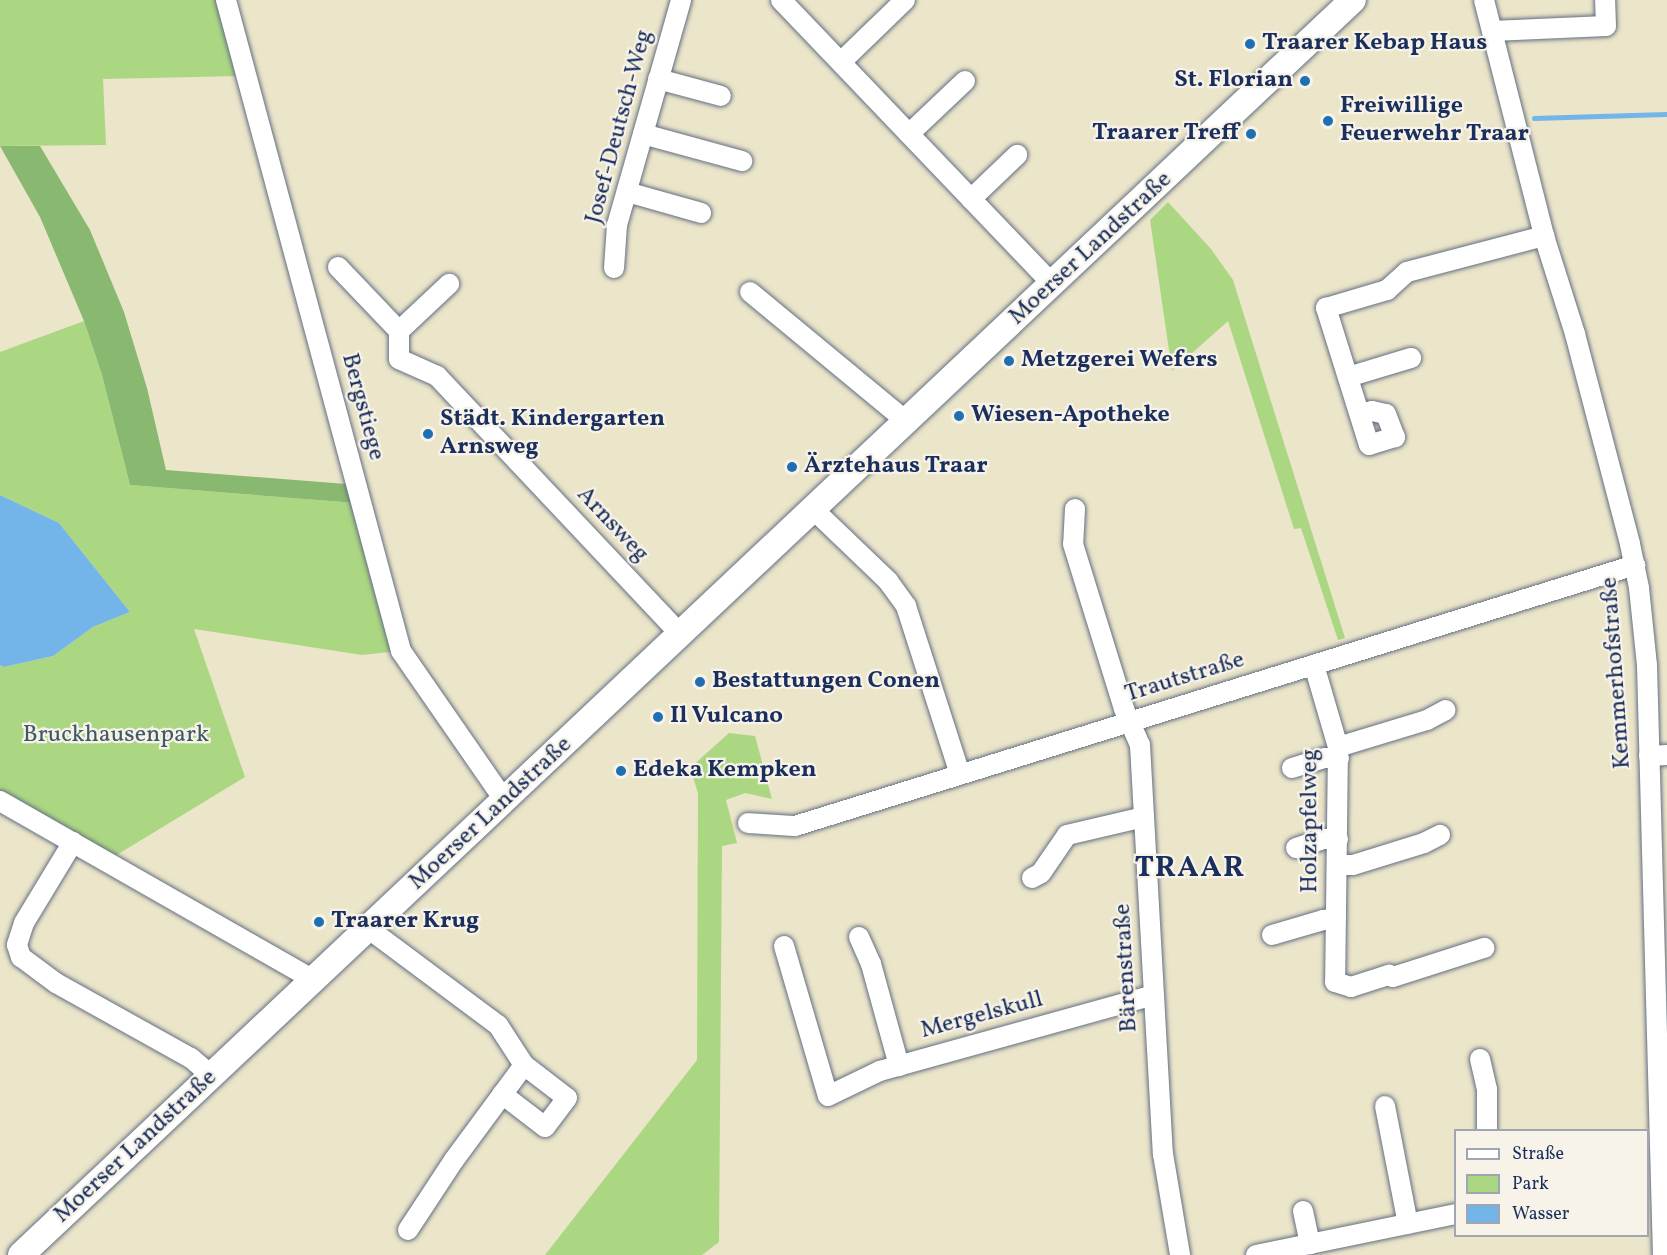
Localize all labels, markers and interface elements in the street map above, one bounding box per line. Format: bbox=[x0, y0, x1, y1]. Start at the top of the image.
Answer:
street label: Josef-Deutsch-Weg bbox=[580, 27, 660, 227]
place label: Traarer Kebap Haus bbox=[1262, 30, 1487, 58]
marker: Traarer Kebap Haus bbox=[1243, 37, 1257, 51]
place label: St. Florian bbox=[1174, 67, 1293, 95]
marker: St. Florian bbox=[1298, 74, 1312, 88]
place label: Freiwillige Feuerwehr Traar bbox=[1340, 93, 1529, 149]
marker: Freiwillige Feuerwehr Traar bbox=[1321, 114, 1335, 128]
place label: Traarer Treff bbox=[1092, 120, 1239, 148]
marker: Traarer Treff bbox=[1244, 127, 1258, 141]
street label: Moerser Landstraße bbox=[1004, 166, 1178, 332]
place label: Metzgerei Wefers bbox=[1021, 347, 1218, 375]
street label: Bergstiege bbox=[334, 350, 390, 464]
marker: Metzgerei Wefers bbox=[1002, 354, 1016, 368]
place label: Wiesen-Apotheke bbox=[971, 402, 1170, 430]
place label: Städt. Kindergarten Arnsweg bbox=[440, 406, 665, 462]
marker: Wiesen-Apotheke bbox=[952, 409, 966, 423]
marker: Städt. Kindergarten Arnsweg bbox=[421, 427, 435, 441]
place label: Ärztehaus Traar bbox=[804, 453, 988, 481]
marker: Ärztehaus Traar bbox=[785, 460, 799, 474]
street label: Arnsweg bbox=[570, 481, 654, 569]
street label: Kemmerhofstraße bbox=[1596, 576, 1638, 770]
street label: Trautstraße bbox=[1122, 646, 1248, 710]
place label: Bestattungen Conen bbox=[712, 668, 940, 696]
marker: Bestattungen Conen bbox=[693, 675, 707, 689]
place label: Il Vulcano bbox=[670, 703, 784, 731]
marker: Il Vulcano bbox=[651, 710, 665, 724]
park label: Bruckhausenpark bbox=[23, 722, 209, 750]
street label: Moerser Landstraße bbox=[404, 731, 578, 897]
street label: Holzapfelweg bbox=[1297, 749, 1325, 893]
place label: Edeka Kempken bbox=[633, 757, 817, 785]
marker: Edeka Kempken bbox=[614, 764, 628, 778]
district label: TRAAR bbox=[1134, 850, 1246, 886]
street label: Bärenstraße bbox=[1109, 903, 1145, 1033]
place label: Traarer Krug bbox=[331, 908, 479, 936]
marker: Traarer Krug bbox=[312, 915, 326, 929]
street label: Mergelskull bbox=[918, 986, 1046, 1046]
street label: Moerser Landstraße bbox=[49, 1064, 223, 1230]
legend bbox=[1454, 1129, 1649, 1237]
text: Straße bbox=[1512, 1142, 1564, 1167]
text: Park bbox=[1512, 1172, 1549, 1197]
text: Wasser bbox=[1512, 1202, 1569, 1227]

